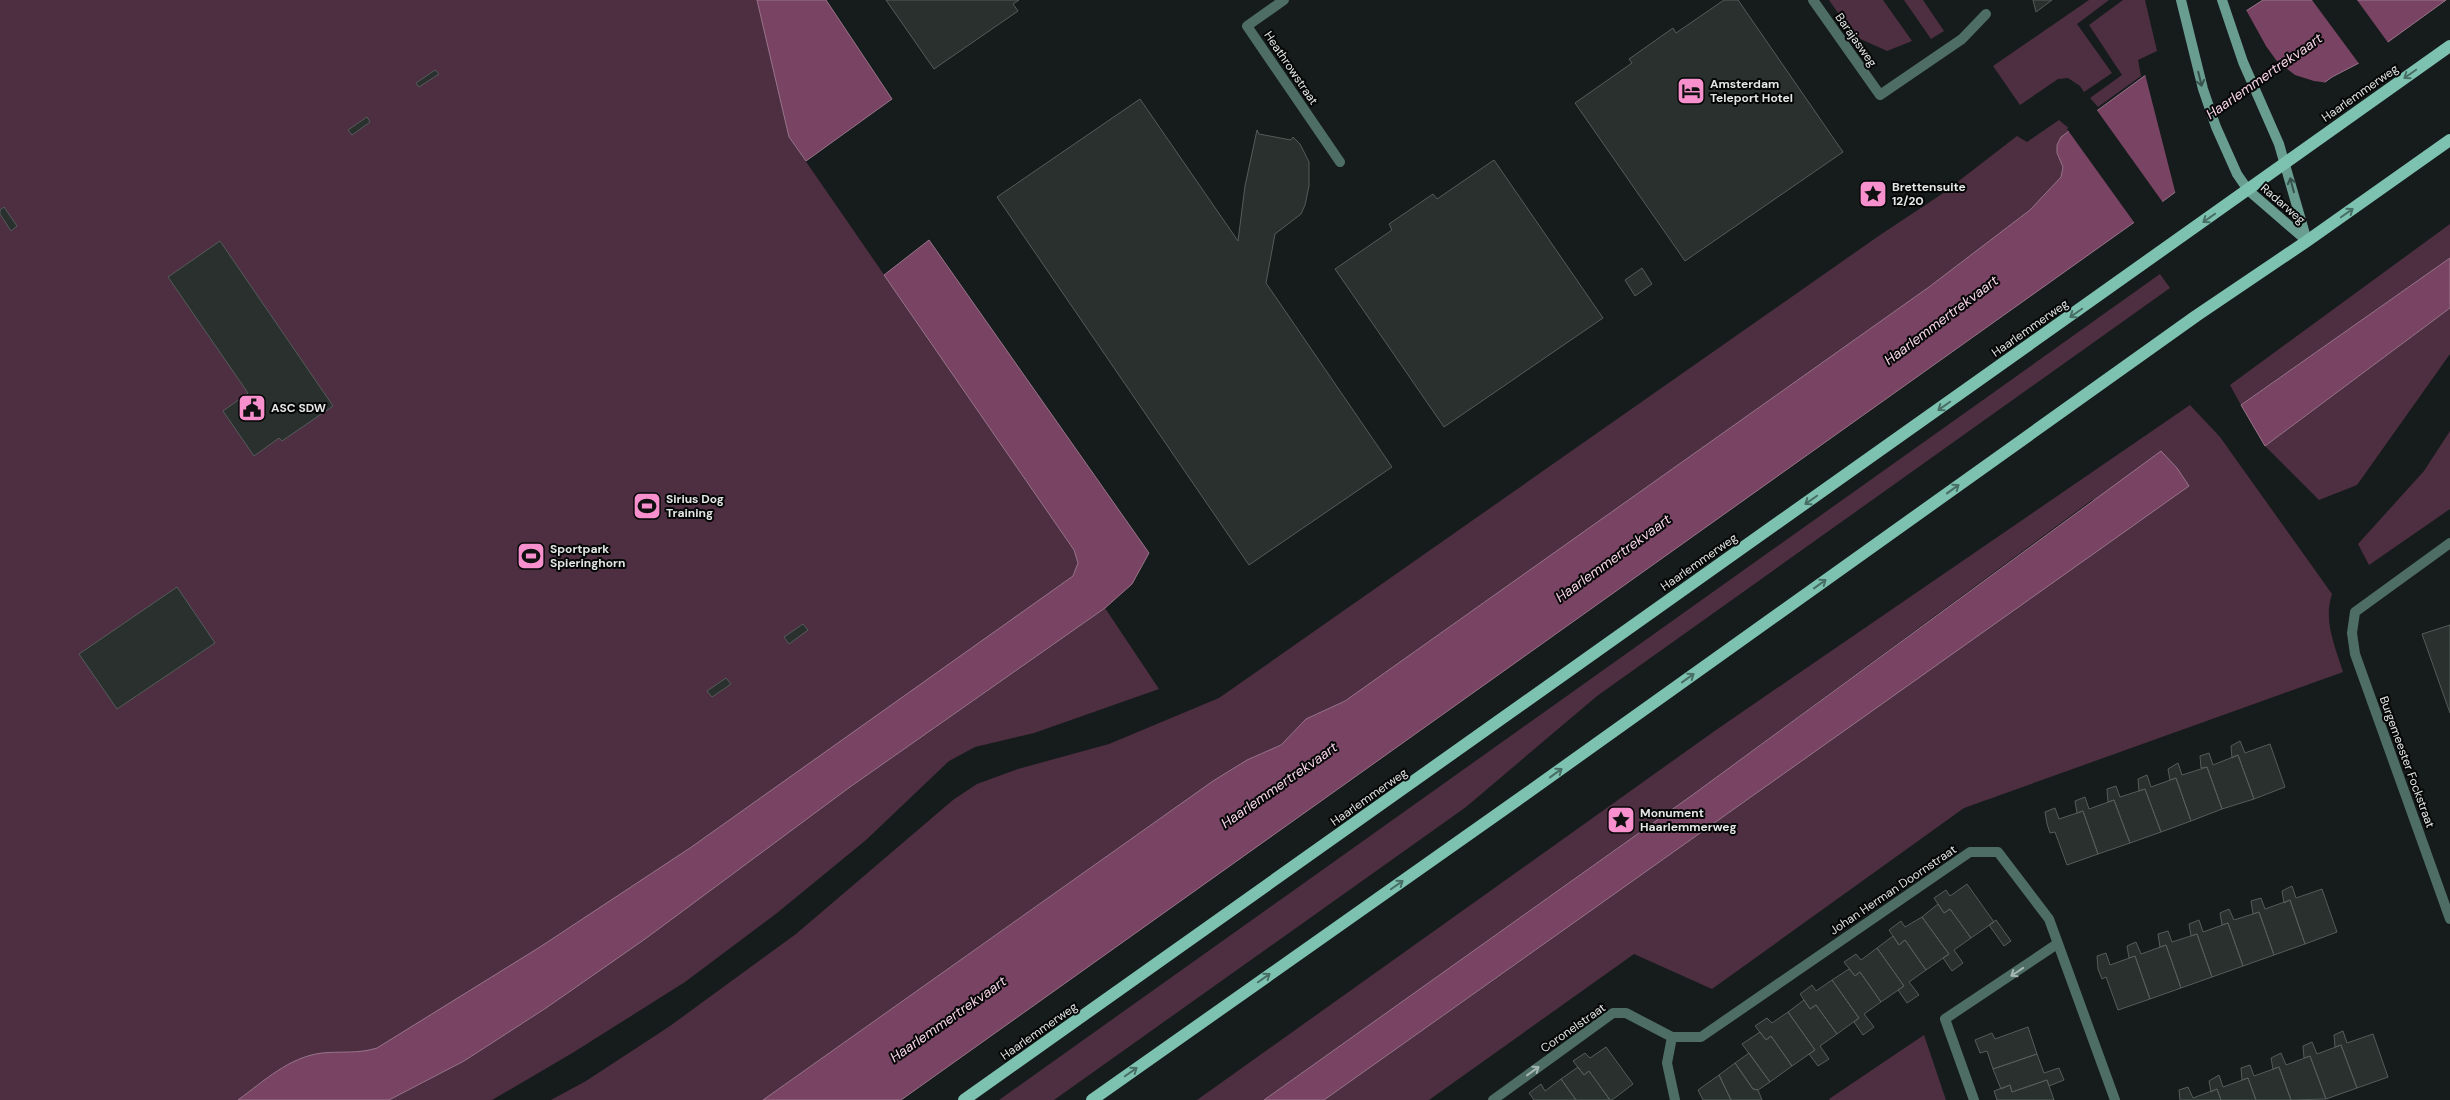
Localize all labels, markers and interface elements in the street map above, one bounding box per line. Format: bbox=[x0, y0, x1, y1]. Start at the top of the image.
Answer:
street label: Barajasweg bbox=[1832, 10, 1881, 70]
street label: Heathrowstraat bbox=[1260, 28, 1322, 108]
water label: Haarlemmertrekvaart bbox=[2202, 29, 2326, 123]
street label: Haarlemmerweg bbox=[2318, 60, 2402, 125]
one-way arrow bbox=[2403, 69, 2417, 79]
one-way arrow bbox=[2196, 70, 2205, 86]
hotel icon: Amsterdam Teleport Hotel bbox=[1676, 76, 1706, 106]
place label: Amsterdam Teleport Hotel bbox=[1710, 76, 1793, 106]
one-way arrow bbox=[2286, 177, 2296, 193]
place icon: Brettensuite 12/20 bbox=[1858, 179, 1888, 209]
place label: Brettensuite 12/20 bbox=[1892, 179, 1966, 209]
street label: Radarweg bbox=[2257, 180, 2309, 228]
one-way arrow bbox=[2340, 208, 2354, 218]
one-way arrow bbox=[2202, 213, 2216, 223]
water label: Haarlemmertrekvaart bbox=[1880, 271, 2002, 369]
street label: Haarlemmerweg bbox=[1988, 295, 2072, 360]
one-way arrow bbox=[2070, 307, 2083, 318]
public building icon: ASC SDW bbox=[237, 393, 267, 423]
place label: ASC SDW bbox=[271, 400, 326, 416]
one-way arrow bbox=[1937, 401, 1951, 411]
one-way arrow bbox=[1946, 484, 1959, 495]
sports icon: Sirius Dog Training bbox=[632, 491, 662, 521]
place label: Sirius Dog Training bbox=[666, 491, 724, 521]
one-way arrow bbox=[1804, 495, 1818, 505]
water label: Haarlemmertrekvaart bbox=[1552, 510, 1675, 606]
street label: Haarlemmerweg bbox=[1657, 529, 1741, 594]
sports icon: Sportpark Spieringhorn bbox=[516, 541, 546, 571]
place label: Sportpark Spieringhorn bbox=[550, 541, 625, 571]
one-way arrow bbox=[1813, 579, 1827, 589]
one-way arrow bbox=[1681, 673, 1695, 683]
street label: Burgemeester Fockstraat bbox=[2376, 694, 2438, 830]
water label: Haarlemmertrekvaart bbox=[1217, 738, 1341, 832]
street label: Haarlemmerweg bbox=[1327, 764, 1411, 829]
one-way arrow bbox=[1549, 768, 1563, 778]
place icon: Monument Haarlemmerweg bbox=[1606, 805, 1636, 835]
place label: Monument Haarlemmerweg bbox=[1640, 805, 1737, 835]
street label: Johan Herman Doornstraat bbox=[1826, 841, 1960, 938]
one-way arrow bbox=[1390, 880, 1404, 890]
one-way arrow bbox=[2010, 967, 2024, 977]
water label: Haarlemmertrekvaart bbox=[886, 972, 1010, 1066]
one-way arrow bbox=[1257, 973, 1271, 983]
street label: Haarlemmerweg bbox=[997, 998, 1081, 1063]
street label: Coronelstraat bbox=[1537, 1000, 1609, 1056]
one-way arrow bbox=[1526, 1066, 1539, 1077]
one-way arrow bbox=[1124, 1067, 1138, 1077]

